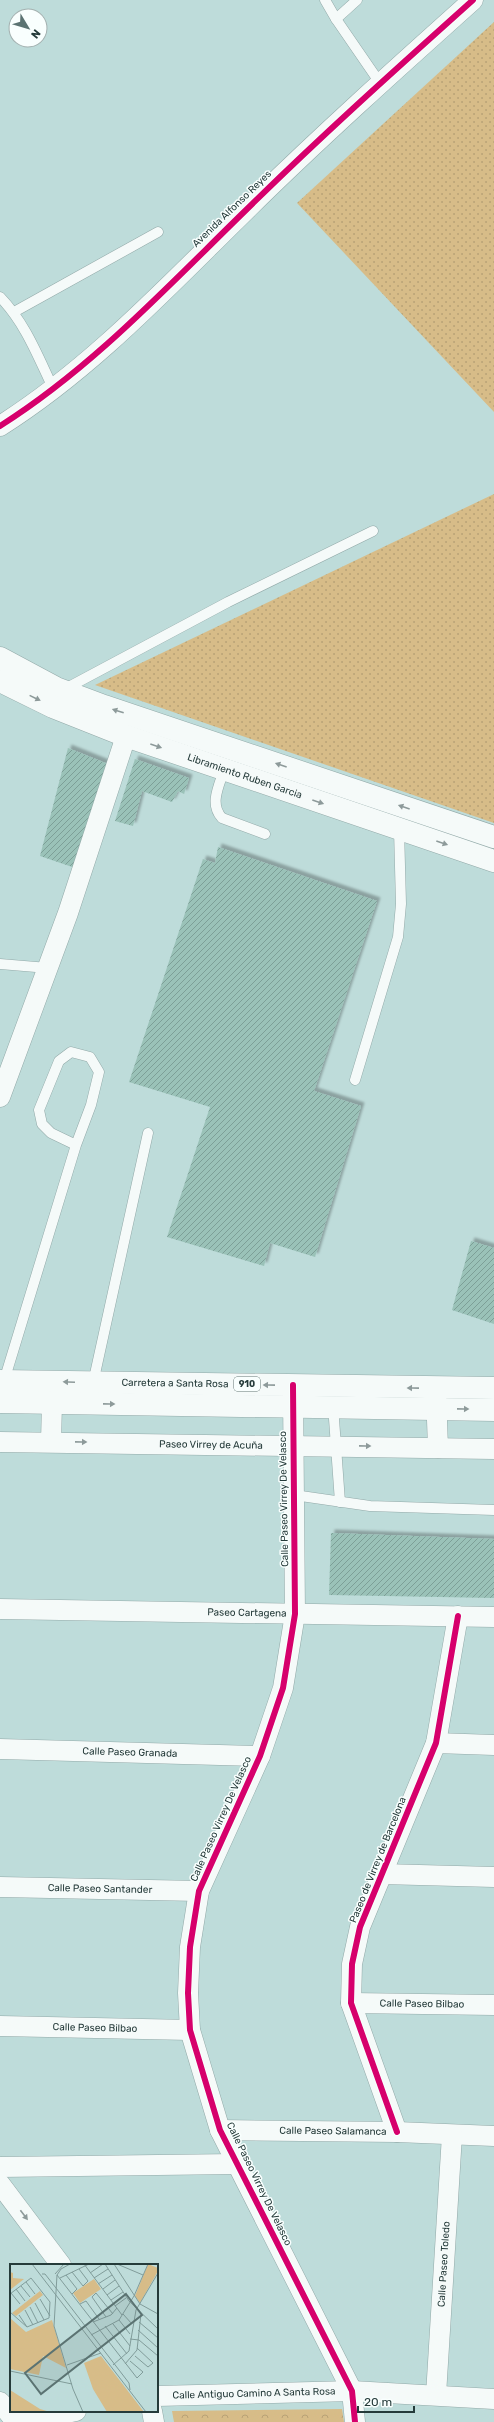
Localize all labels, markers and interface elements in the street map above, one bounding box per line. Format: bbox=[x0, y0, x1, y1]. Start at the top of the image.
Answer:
north arrow bbox=[8, 8, 48, 48]
text: N bbox=[28, 27, 43, 41]
street label: Avenida Alfonso Reyes bbox=[190, 168, 274, 250]
one-way arrow bbox=[29, 695, 41, 701]
one-way arrow bbox=[111, 708, 123, 714]
one-way arrow bbox=[150, 744, 162, 750]
street label: Libramiento Ruben Garcia bbox=[186, 751, 304, 801]
one-way arrow bbox=[274, 762, 286, 768]
one-way arrow bbox=[313, 799, 325, 805]
one-way arrow bbox=[398, 803, 410, 809]
one-way arrow bbox=[436, 841, 448, 847]
street label: Carretera a Santa Rosa bbox=[121, 1377, 229, 1390]
road number: 910 bbox=[234, 1377, 260, 1391]
one-way arrow bbox=[62, 1379, 75, 1385]
one-way arrow bbox=[263, 1381, 275, 1388]
one-way arrow bbox=[407, 1384, 419, 1391]
one-way arrow bbox=[103, 1401, 116, 1407]
one-way arrow bbox=[457, 1406, 470, 1412]
street label: Calle Paseo Virrey De Velasco bbox=[277, 1431, 291, 1567]
street label: Paseo Virrey de Acuña bbox=[159, 1438, 263, 1452]
one-way arrow bbox=[75, 1439, 88, 1445]
one-way arrow bbox=[359, 1443, 372, 1449]
street label: Paseo Cartagena bbox=[207, 1606, 287, 1620]
street label: Calle Paseo Granada bbox=[82, 1745, 178, 1760]
street label: Calle Paseo Virrey De Velasco bbox=[188, 1754, 254, 1883]
street label: Paseo de Virrey de Barcelona bbox=[347, 1795, 409, 1925]
street label: Calle Paseo Santander bbox=[48, 1882, 153, 1896]
street label: Calle Paseo Bilbao bbox=[380, 1997, 465, 2011]
street label: Calle Paseo Bilbao bbox=[53, 2021, 138, 2035]
street label: Calle Paseo Virrey De Velasco bbox=[224, 2120, 294, 2248]
street label: Calle Paseo Salamanca bbox=[279, 2125, 387, 2138]
one-way arrow bbox=[19, 2210, 28, 2221]
street label: Calle Paseo Toledo bbox=[435, 2221, 453, 2308]
inset map bbox=[10, 2264, 158, 2412]
street label: Calle Antiguo Camino A Santa Rosa bbox=[172, 2385, 336, 2402]
scale bar bbox=[358, 2388, 414, 2414]
text: 20 m bbox=[364, 2395, 392, 2409]

